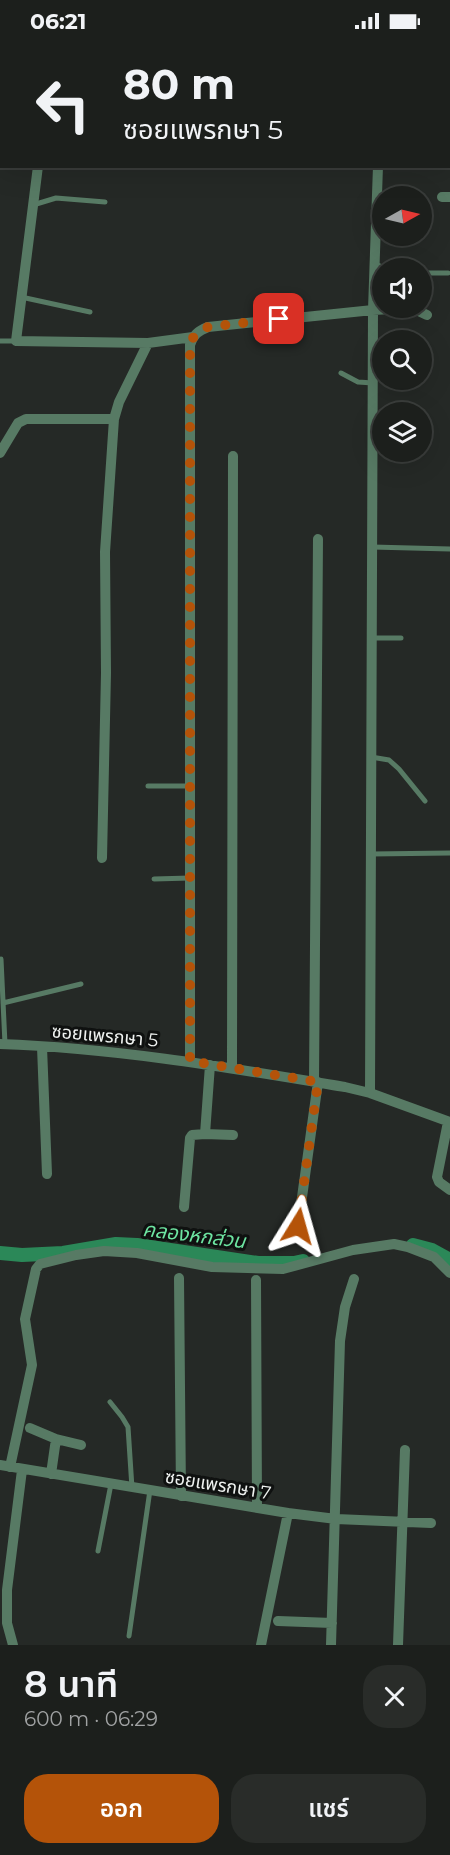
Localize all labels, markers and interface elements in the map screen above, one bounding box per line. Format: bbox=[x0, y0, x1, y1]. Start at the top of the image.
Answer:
text: 06:21 bbox=[30, 8, 86, 35]
text: 80 m bbox=[123, 58, 235, 110]
icon: left bbox=[24, 66, 102, 144]
text: ซอยแพรกษา 5 bbox=[123, 113, 283, 146]
north arrow bbox=[372, 186, 432, 246]
map controls bbox=[372, 186, 432, 462]
button: sound bbox=[372, 258, 432, 318]
pin bbox=[253, 293, 304, 344]
icon: arrive bbox=[262, 302, 295, 335]
button: search bbox=[372, 330, 432, 390]
button: layers bbox=[372, 402, 432, 462]
street label: ซอยแพรกษา 5 bbox=[51, 1020, 159, 1052]
position arrow bbox=[266, 1194, 330, 1258]
water label: คลองหกส่วน bbox=[141, 1217, 248, 1253]
street label: ซอยแพรกษา 7 bbox=[163, 1466, 273, 1504]
text: 8 นาที bbox=[24, 1662, 118, 1706]
button: close bbox=[363, 1665, 426, 1728]
text: 600 m · 06:29 bbox=[24, 1707, 158, 1731]
button: ออก bbox=[24, 1774, 219, 1843]
button: แชร์ bbox=[231, 1774, 426, 1843]

